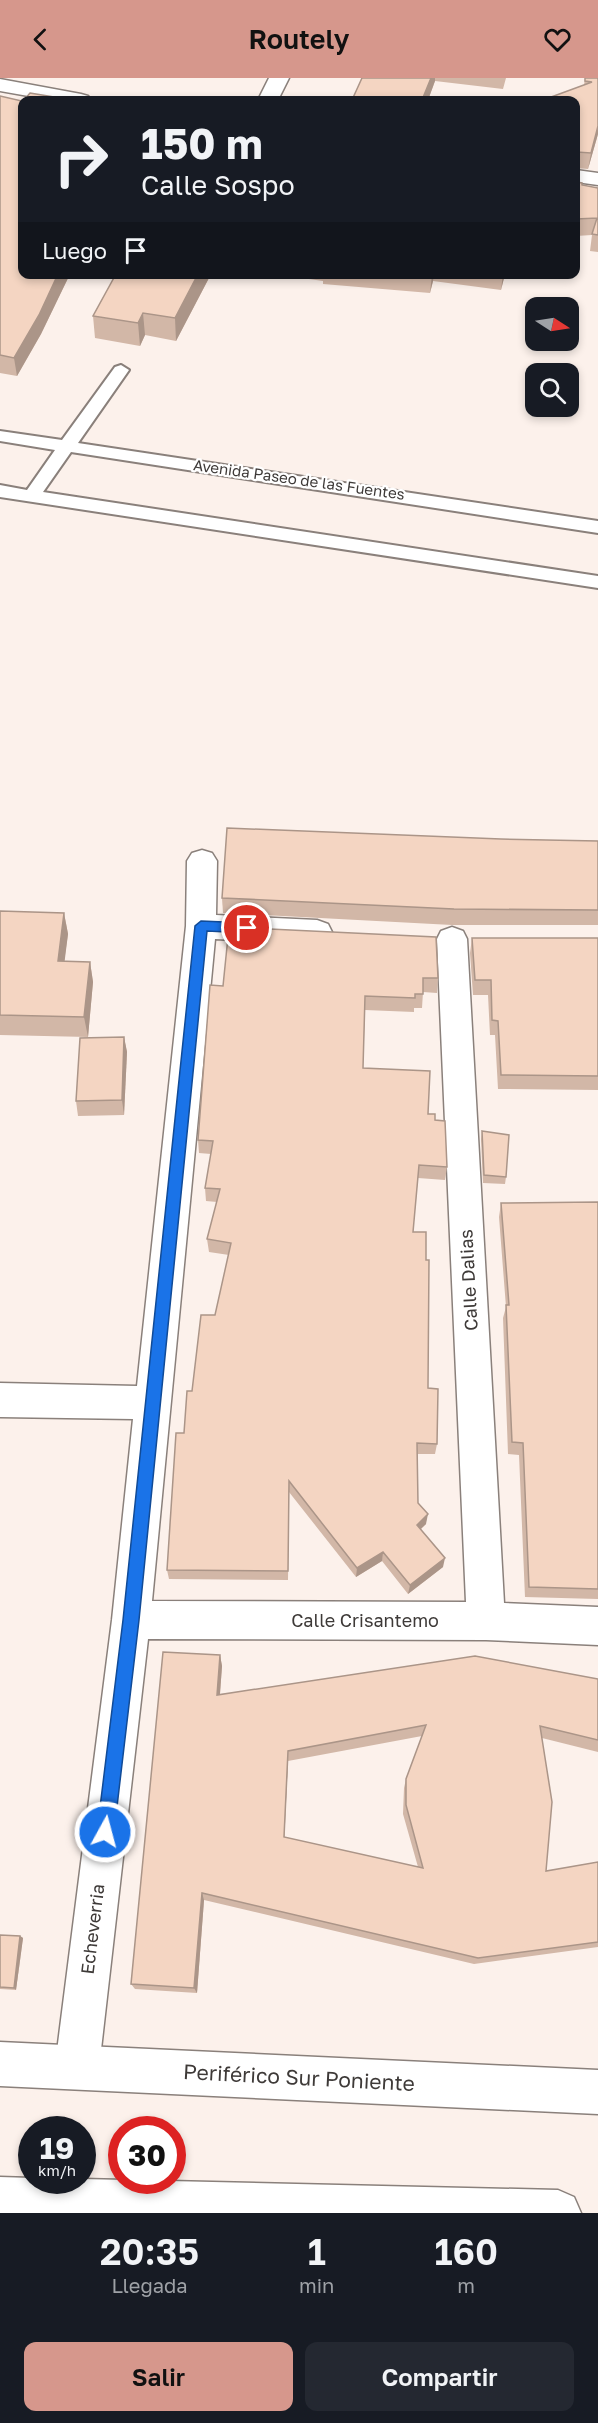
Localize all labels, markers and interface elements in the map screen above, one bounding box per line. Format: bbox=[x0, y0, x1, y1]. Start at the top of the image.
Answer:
icon: back bbox=[24, 23, 57, 56]
text: Routely bbox=[249, 23, 349, 55]
icon: heart bbox=[541, 23, 574, 56]
text: 150 m bbox=[141, 118, 263, 168]
icon: right bbox=[42, 120, 120, 198]
text: Calle Sospo bbox=[141, 169, 295, 201]
icon: arrive bbox=[119, 234, 152, 267]
text: Luego bbox=[42, 237, 107, 264]
north arrow bbox=[525, 297, 579, 351]
map controls bbox=[525, 297, 579, 417]
button: search bbox=[525, 363, 579, 417]
street label: Avenida Paseo de las Fuentes bbox=[192, 455, 406, 503]
pin bbox=[221, 902, 272, 953]
icon: arrive bbox=[230, 911, 263, 944]
street label: Calle Dalias bbox=[454, 1229, 482, 1331]
street label: Calle Crisantemo bbox=[291, 1609, 439, 1631]
position arrow bbox=[73, 1800, 137, 1864]
street label: Echeverria bbox=[76, 1882, 108, 1975]
street label: Periférico Sur Poniente bbox=[183, 2058, 416, 2096]
speed limit sign: 30 bbox=[108, 2116, 186, 2194]
text: 19 bbox=[40, 2130, 74, 2166]
text: km/h bbox=[38, 2161, 76, 2179]
text: 20:35 bbox=[100, 2230, 199, 2273]
text: 1 bbox=[308, 2230, 326, 2273]
text: 160 bbox=[434, 2230, 498, 2273]
text: Llegada bbox=[111, 2273, 188, 2297]
text: min bbox=[299, 2273, 334, 2297]
text: m bbox=[457, 2273, 475, 2297]
button: Salir bbox=[24, 2342, 293, 2411]
button: Compartir bbox=[305, 2342, 574, 2411]

